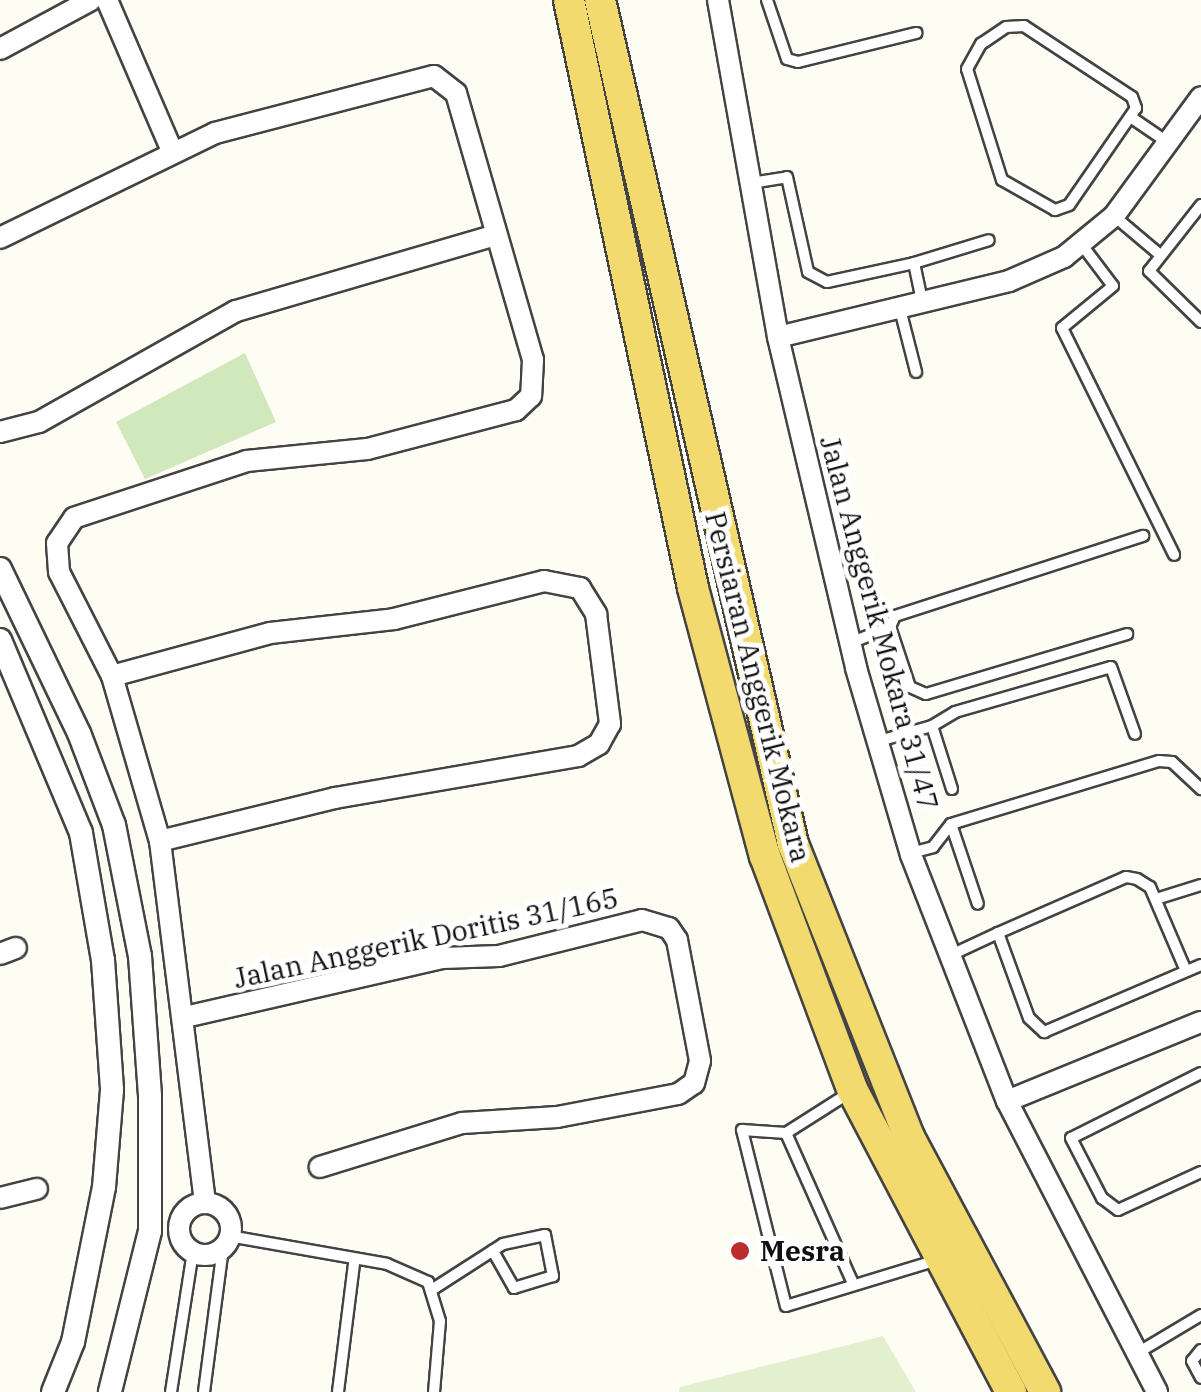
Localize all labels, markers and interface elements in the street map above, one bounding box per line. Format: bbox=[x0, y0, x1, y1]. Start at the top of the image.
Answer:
street label: Jalan Anggerik Mokara 31/47 bbox=[813, 432, 945, 814]
street label: Persiaran Anggerik Mokara bbox=[698, 508, 818, 866]
street label: Jalan Anggerik Doritis 31/165 bbox=[231, 881, 621, 995]
place label: Mesra bbox=[760, 1234, 845, 1268]
marker: Mesra bbox=[729, 1240, 751, 1262]

